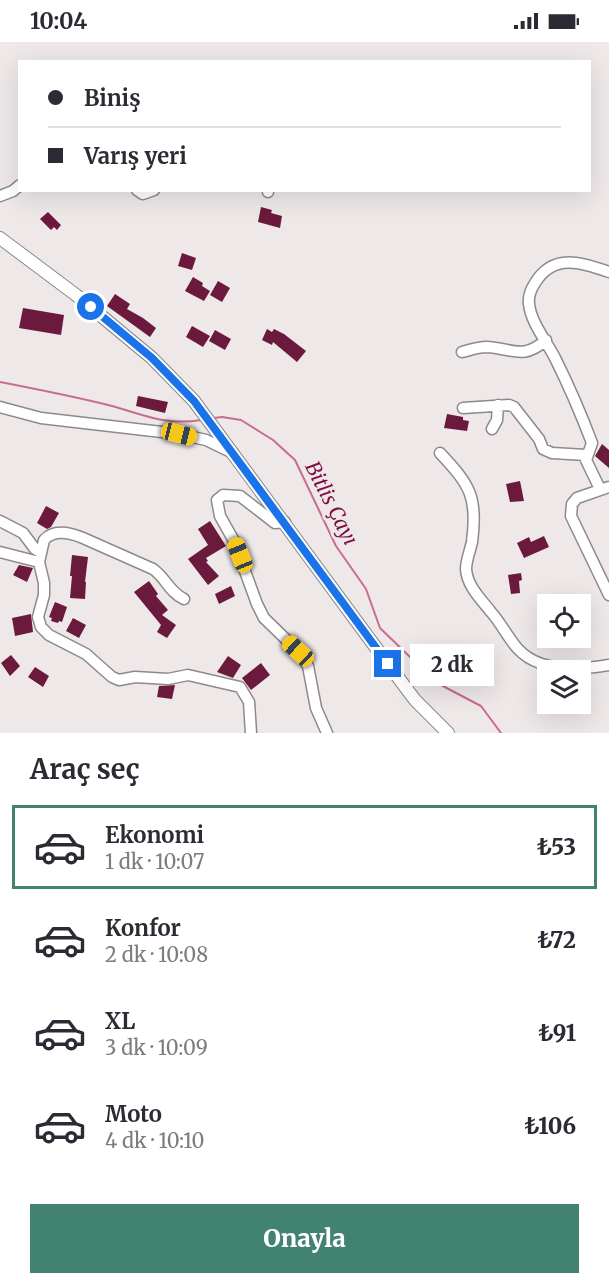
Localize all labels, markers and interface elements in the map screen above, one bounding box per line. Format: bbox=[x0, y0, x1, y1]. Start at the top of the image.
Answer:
text: 10:04 bbox=[30, 7, 87, 35]
text: Biniş bbox=[84, 84, 141, 112]
text: Varış yeri bbox=[84, 142, 187, 170]
route start bbox=[77, 293, 104, 320]
car bbox=[159, 421, 199, 447]
water label: Bitlis Çayı bbox=[300, 457, 364, 549]
car bbox=[225, 535, 255, 575]
map controls bbox=[537, 594, 591, 714]
button: locate bbox=[537, 594, 591, 648]
car bbox=[279, 632, 317, 670]
callout: 2 dk bbox=[409, 643, 493, 685]
route end bbox=[374, 650, 401, 677]
text: 2 dk bbox=[431, 652, 473, 677]
button: layers bbox=[537, 660, 591, 714]
text: Araç seç bbox=[30, 752, 140, 786]
icon: car bbox=[33, 820, 87, 874]
text: Ekonomi bbox=[105, 821, 204, 849]
text: ₺53 bbox=[537, 833, 576, 861]
text: 1 dk · 10:07 bbox=[105, 849, 204, 874]
icon: car bbox=[33, 913, 87, 967]
text: Konfor bbox=[105, 914, 181, 942]
text: ₺72 bbox=[537, 926, 576, 954]
text: 2 dk · 10:08 bbox=[105, 942, 208, 967]
icon: car bbox=[33, 1006, 87, 1060]
text: XL bbox=[105, 1007, 135, 1035]
text: ₺91 bbox=[538, 1019, 576, 1047]
text: 3 dk · 10:09 bbox=[105, 1035, 208, 1060]
icon: car bbox=[33, 1099, 87, 1153]
text: Moto bbox=[105, 1100, 162, 1128]
text: ₺106 bbox=[524, 1112, 576, 1140]
text: 4 dk · 10:10 bbox=[105, 1128, 204, 1153]
button: Onayla bbox=[30, 1204, 579, 1273]

